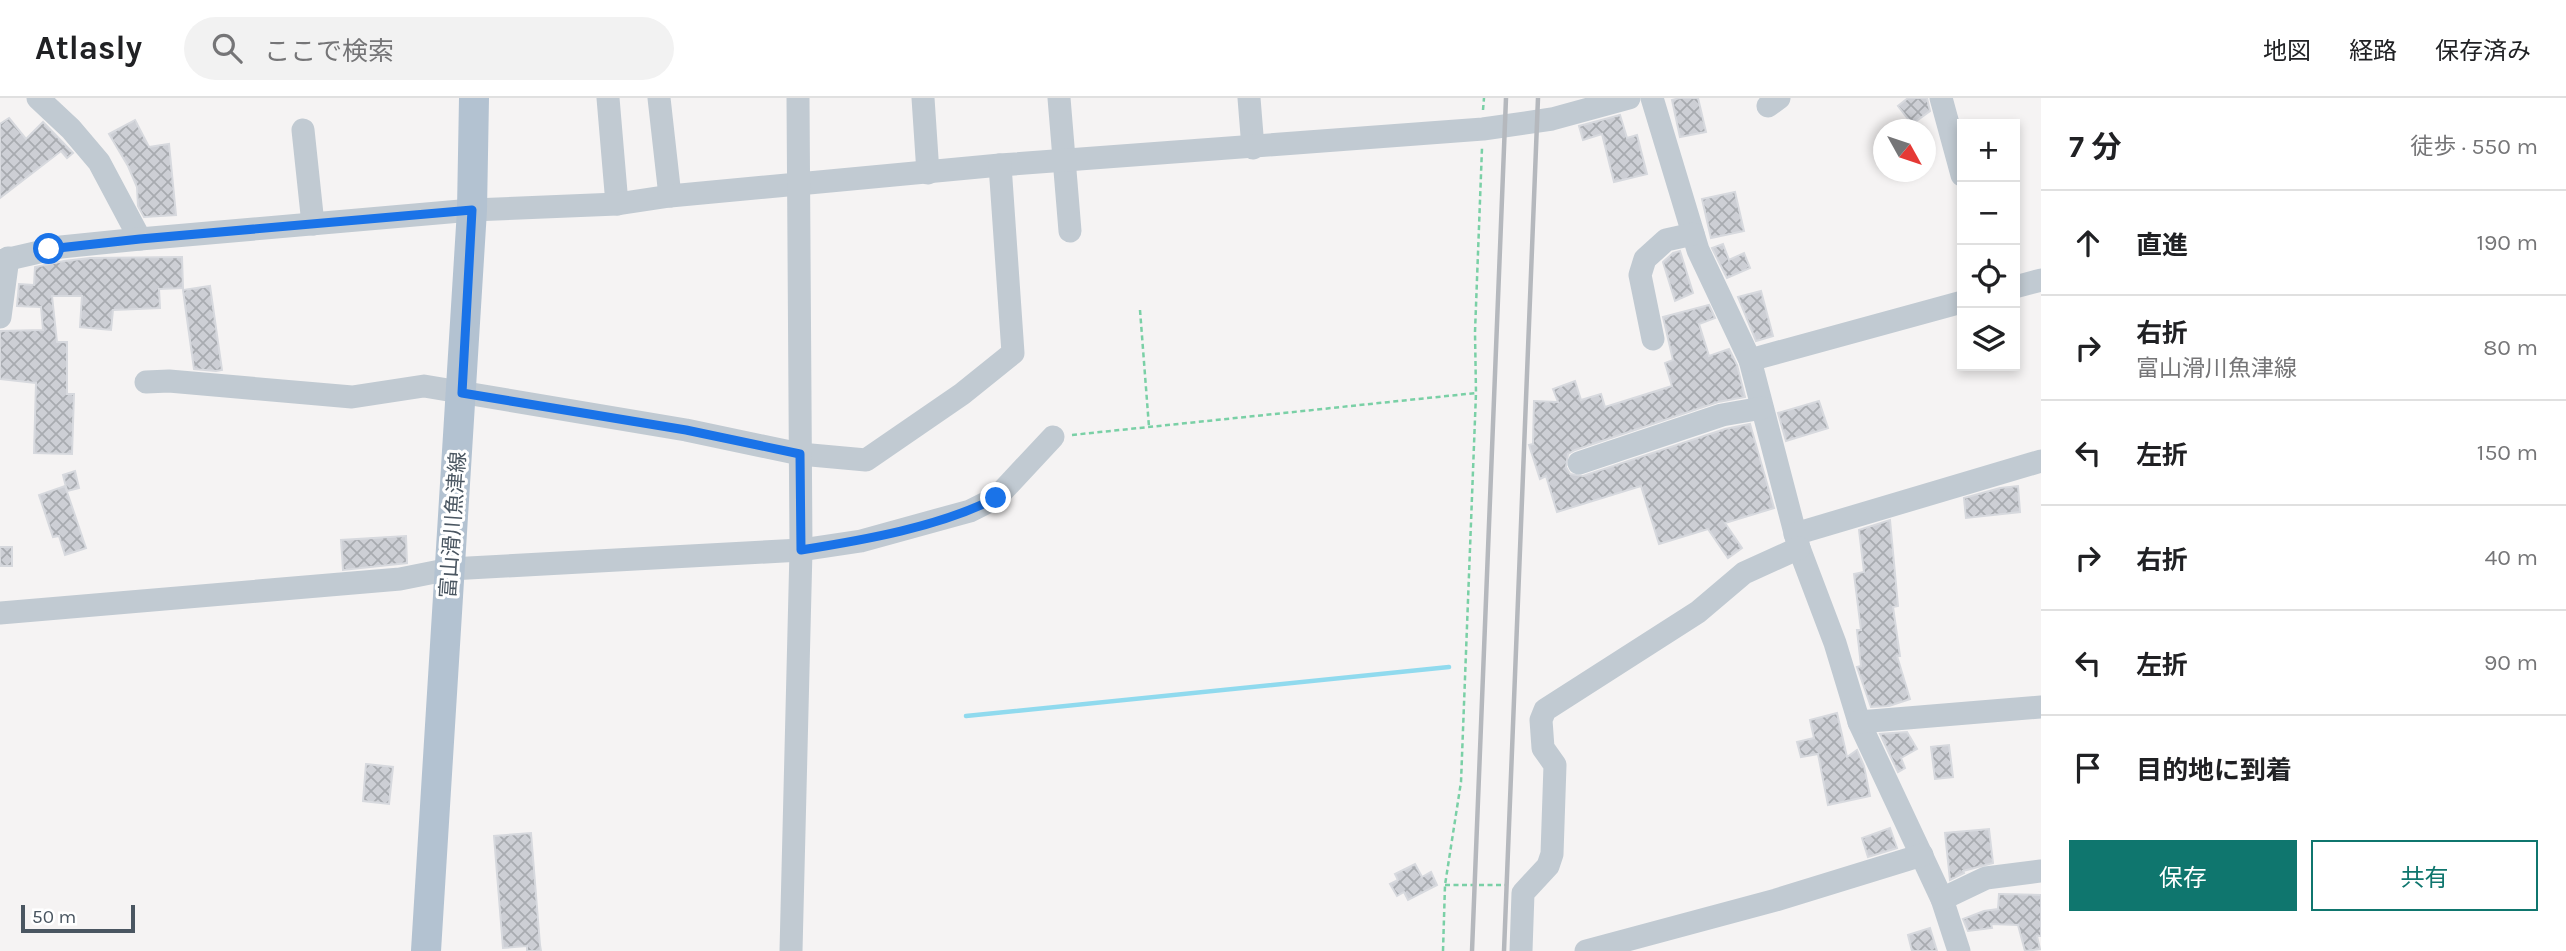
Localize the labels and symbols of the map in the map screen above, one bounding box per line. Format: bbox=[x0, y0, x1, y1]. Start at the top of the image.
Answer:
north arrow bbox=[1873, 119, 1936, 182]
route start bbox=[33, 233, 64, 264]
street label: 富山滑川魚津線 bbox=[436, 451, 470, 599]
route end bbox=[980, 482, 1011, 513]
scale bar bbox=[21, 902, 135, 934]

